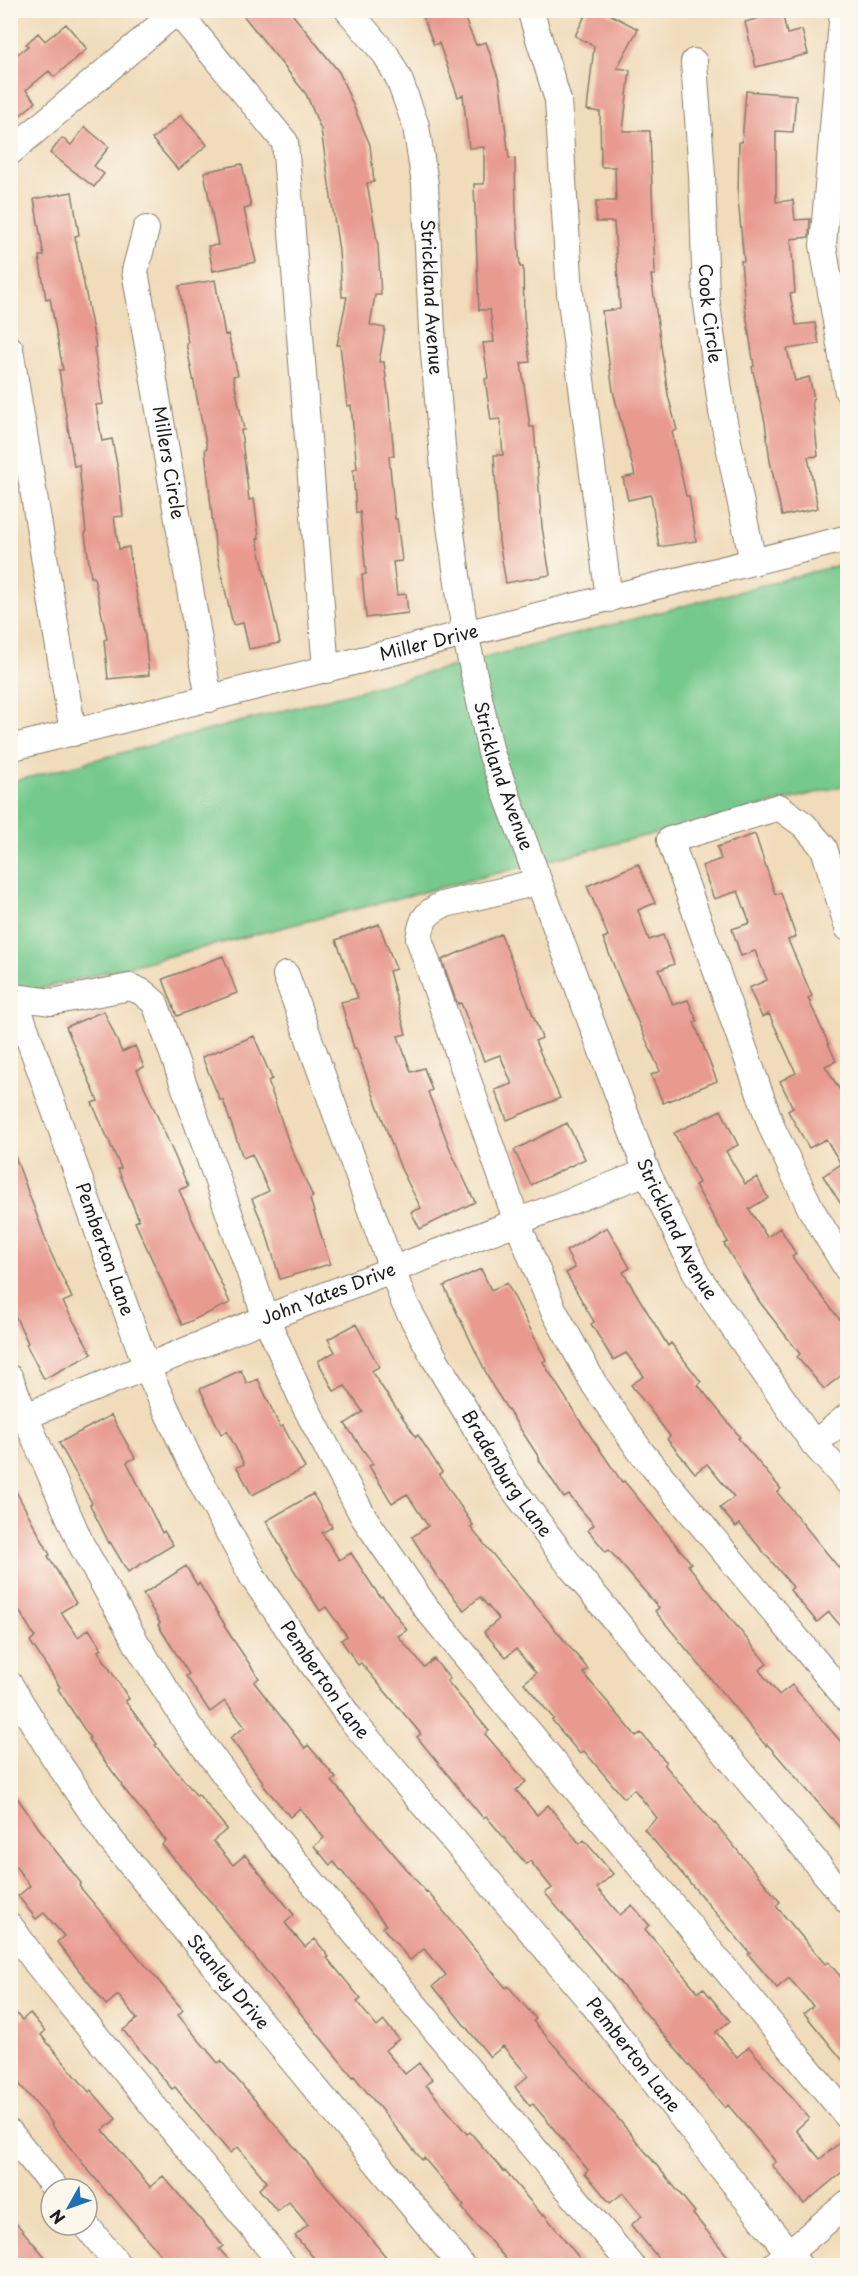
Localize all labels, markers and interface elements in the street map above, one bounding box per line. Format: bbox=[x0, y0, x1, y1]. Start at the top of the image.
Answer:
street label: Strickland Avenue bbox=[415, 219, 451, 376]
street label: Cook Circle bbox=[693, 263, 730, 365]
street label: Millers Circle bbox=[147, 404, 193, 521]
street label: Miller Drive bbox=[377, 616, 481, 667]
street label: Strickland Avenue bbox=[468, 698, 541, 854]
street label: Strickland Avenue bbox=[631, 1154, 725, 1305]
street label: Pemberton Lane bbox=[70, 1178, 142, 1319]
street label: John Yates Drive bbox=[256, 1255, 399, 1331]
street label: Bradenburg Lane bbox=[456, 1404, 560, 1542]
street label: Pemberton Lane bbox=[274, 1614, 377, 1744]
street label: Stanley Drive bbox=[181, 1927, 277, 2035]
street label: Pemberton Lane bbox=[580, 1991, 688, 2118]
north arrow bbox=[39, 2177, 99, 2237]
text: N bbox=[43, 2205, 70, 2230]

